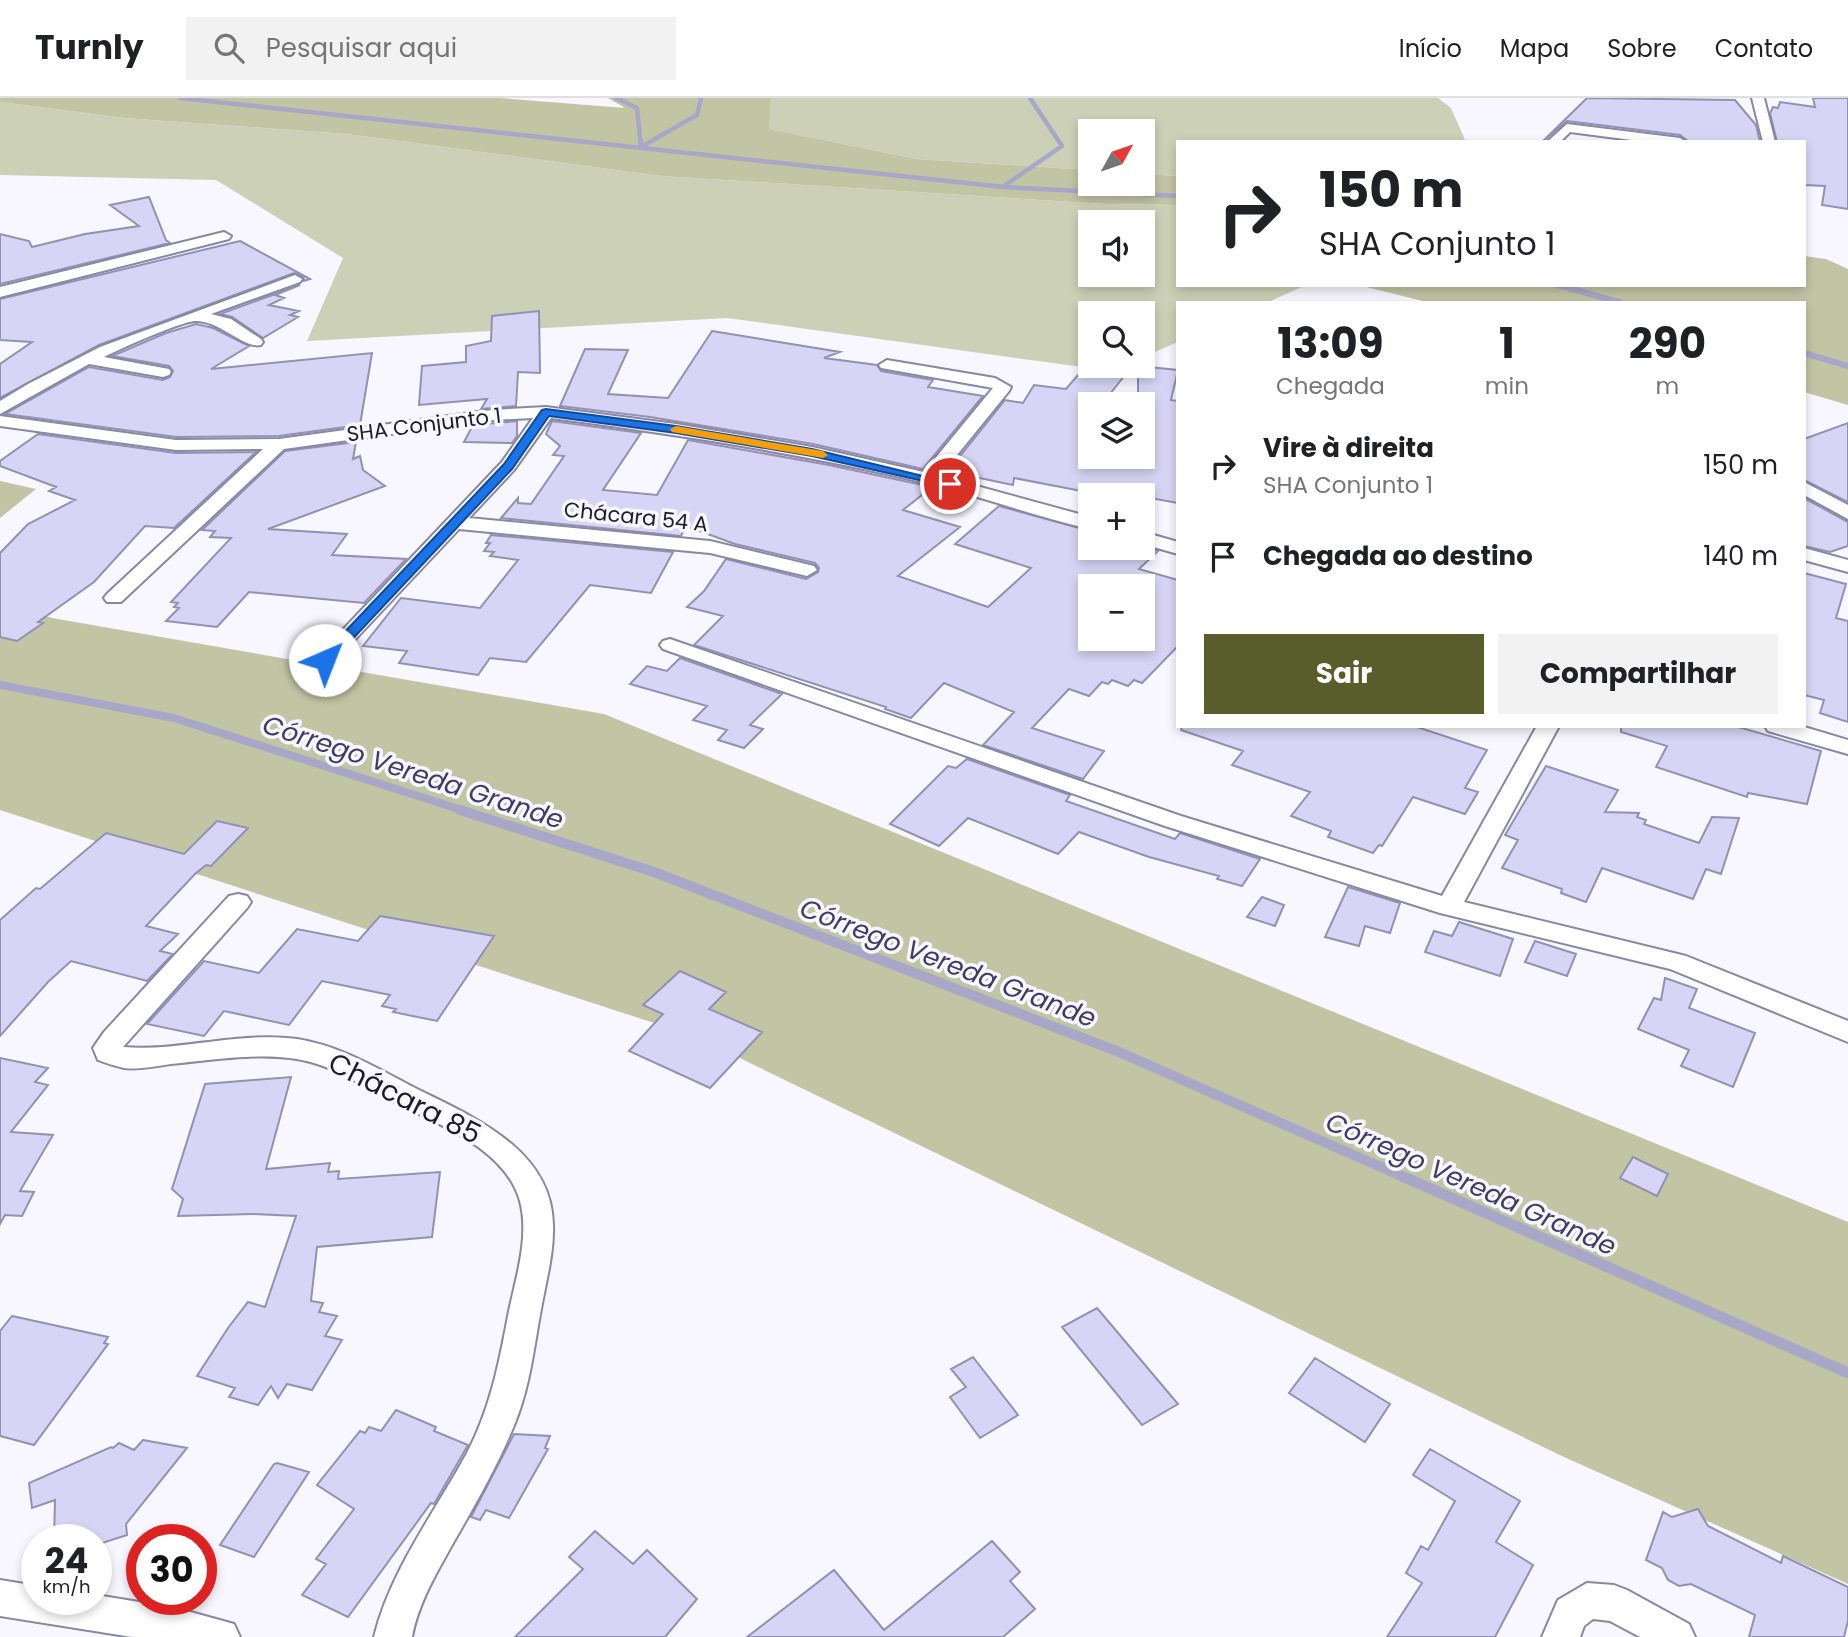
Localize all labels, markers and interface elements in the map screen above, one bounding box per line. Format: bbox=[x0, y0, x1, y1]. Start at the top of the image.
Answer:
search box bbox=[186, 17, 676, 80]
text: Turnly bbox=[35, 24, 144, 71]
icon: search bbox=[210, 29, 248, 67]
text: Pesquisar aqui bbox=[266, 30, 457, 66]
text: Início bbox=[1399, 32, 1462, 65]
text: Mapa bbox=[1500, 32, 1569, 65]
text: Sobre bbox=[1607, 32, 1677, 65]
text: Contato bbox=[1715, 32, 1813, 65]
north arrow bbox=[1078, 119, 1155, 196]
map controls bbox=[1078, 119, 1155, 651]
text: 150 m bbox=[1319, 156, 1464, 224]
icon: right bbox=[1204, 168, 1295, 259]
button: sound bbox=[1078, 210, 1155, 287]
text: SHA Conjunto 1 bbox=[1319, 221, 1556, 266]
button: search bbox=[1078, 301, 1155, 378]
text: 13:09 bbox=[1277, 314, 1384, 373]
text: 1 bbox=[1499, 314, 1515, 373]
text: 290 bbox=[1629, 314, 1706, 373]
text: Chegada bbox=[1276, 370, 1385, 402]
text: min bbox=[1485, 370, 1529, 402]
text: m bbox=[1656, 370, 1679, 402]
button: layers bbox=[1078, 392, 1155, 469]
street label: SHA Conjunto 1 bbox=[345, 401, 503, 448]
text: Vire à direita bbox=[1263, 430, 1434, 466]
icon: right bbox=[1204, 447, 1242, 485]
text: 150 m bbox=[1703, 447, 1778, 483]
pin bbox=[920, 454, 980, 514]
icon: arrive bbox=[931, 465, 969, 503]
text: SHA Conjunto 1 bbox=[1263, 469, 1433, 501]
button: + bbox=[1078, 483, 1155, 560]
street label: Chácara 54 A bbox=[563, 495, 709, 538]
icon: arrive bbox=[1204, 538, 1242, 576]
text: Chegada ao destino bbox=[1263, 538, 1533, 574]
text: 140 m bbox=[1703, 538, 1778, 574]
button: − bbox=[1078, 574, 1155, 651]
position arrow bbox=[288, 623, 362, 697]
button: Sair bbox=[1204, 634, 1484, 714]
button: Compartilhar bbox=[1498, 634, 1778, 714]
water label: Córrego Vereda Grande bbox=[258, 706, 568, 838]
water label: Córrego Vereda Grande bbox=[795, 890, 1101, 1036]
street label: Chácara 85 bbox=[322, 1043, 488, 1154]
water label: Córrego Vereda Grande bbox=[1320, 1104, 1622, 1264]
speed limit sign: 30 bbox=[126, 1524, 217, 1615]
text: 24 bbox=[45, 1536, 88, 1585]
text: km/h bbox=[43, 1574, 90, 1599]

